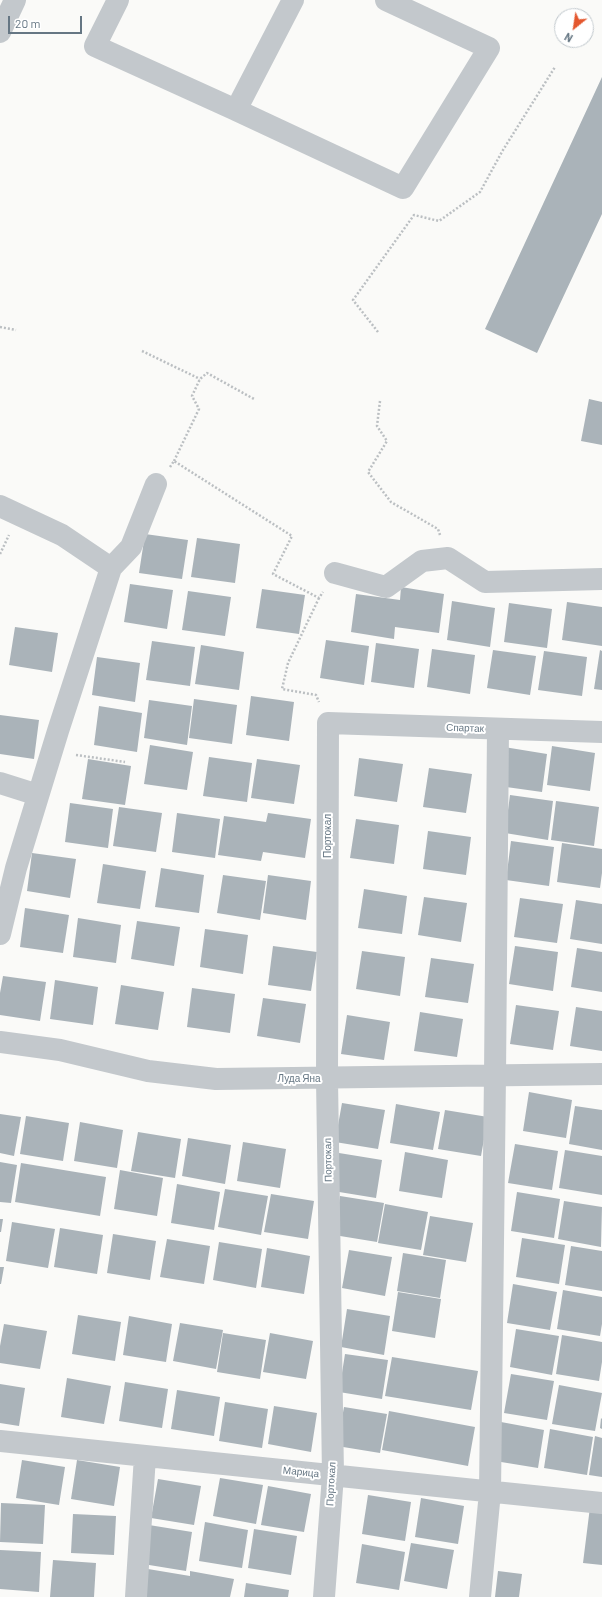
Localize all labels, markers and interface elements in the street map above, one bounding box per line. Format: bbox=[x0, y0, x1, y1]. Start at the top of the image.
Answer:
scale bar bbox=[10, 8, 84, 34]
north arrow bbox=[554, 8, 594, 48]
text: 20 m bbox=[15, 16, 41, 30]
text: N bbox=[562, 31, 575, 45]
street label: Спартак bbox=[446, 721, 484, 735]
street label: Портокал bbox=[322, 814, 334, 858]
street label: Луда Яна bbox=[277, 1073, 321, 1085]
street label: Портокал bbox=[322, 1138, 334, 1182]
street label: Портокал bbox=[324, 1462, 338, 1506]
street label: Марица bbox=[282, 1464, 320, 1480]

